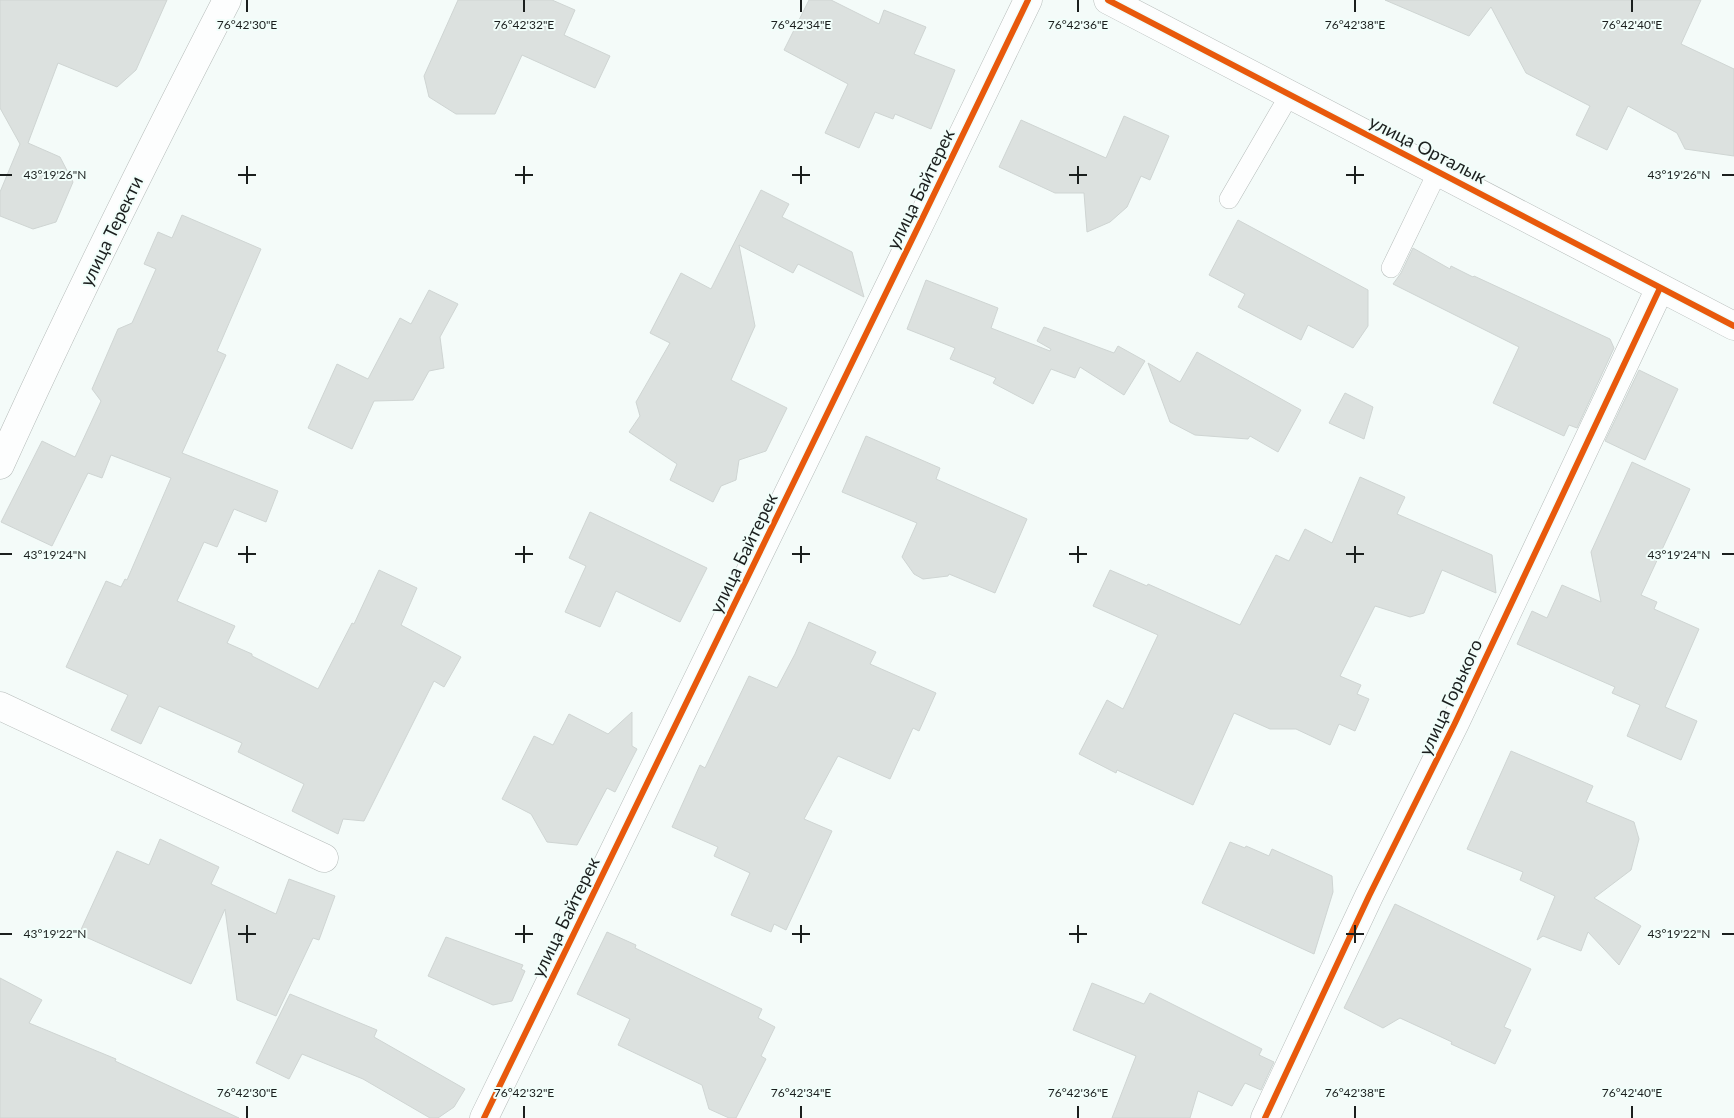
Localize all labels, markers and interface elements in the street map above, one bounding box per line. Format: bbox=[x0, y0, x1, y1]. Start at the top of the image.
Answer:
text: 76°42'30"E bbox=[217, 17, 277, 32]
text: 76°42'32"E bbox=[494, 17, 554, 32]
text: 76°42'34"E bbox=[771, 17, 831, 32]
text: 76°42'36"E bbox=[1048, 17, 1108, 32]
text: 76°42'38"E bbox=[1325, 17, 1385, 32]
text: 76°42'40"E bbox=[1602, 17, 1662, 32]
street label: улица Орталык bbox=[1366, 110, 1491, 188]
street label: улица Байтерек bbox=[881, 125, 959, 253]
text: 43°19'26"N bbox=[24, 167, 86, 182]
text: 43°19'26"N bbox=[1648, 167, 1710, 182]
street label: улица Теректи bbox=[75, 172, 147, 290]
street label: улица Байтерек bbox=[704, 489, 782, 617]
text: 43°19'24"N bbox=[24, 547, 86, 562]
text: 43°19'24"N bbox=[1648, 547, 1710, 562]
street label: улица Горького bbox=[1413, 635, 1487, 759]
street label: улица Байтерек bbox=[526, 853, 604, 981]
text: 43°19'22"N bbox=[24, 926, 86, 941]
text: 43°19'22"N bbox=[1648, 926, 1710, 941]
text: 76°42'30"E bbox=[217, 1085, 277, 1100]
text: 76°42'32"E bbox=[494, 1085, 554, 1100]
text: 76°42'34"E bbox=[771, 1085, 831, 1100]
text: 76°42'36"E bbox=[1048, 1085, 1108, 1100]
text: 76°42'38"E bbox=[1325, 1085, 1385, 1100]
text: 76°42'40"E bbox=[1602, 1085, 1662, 1100]

